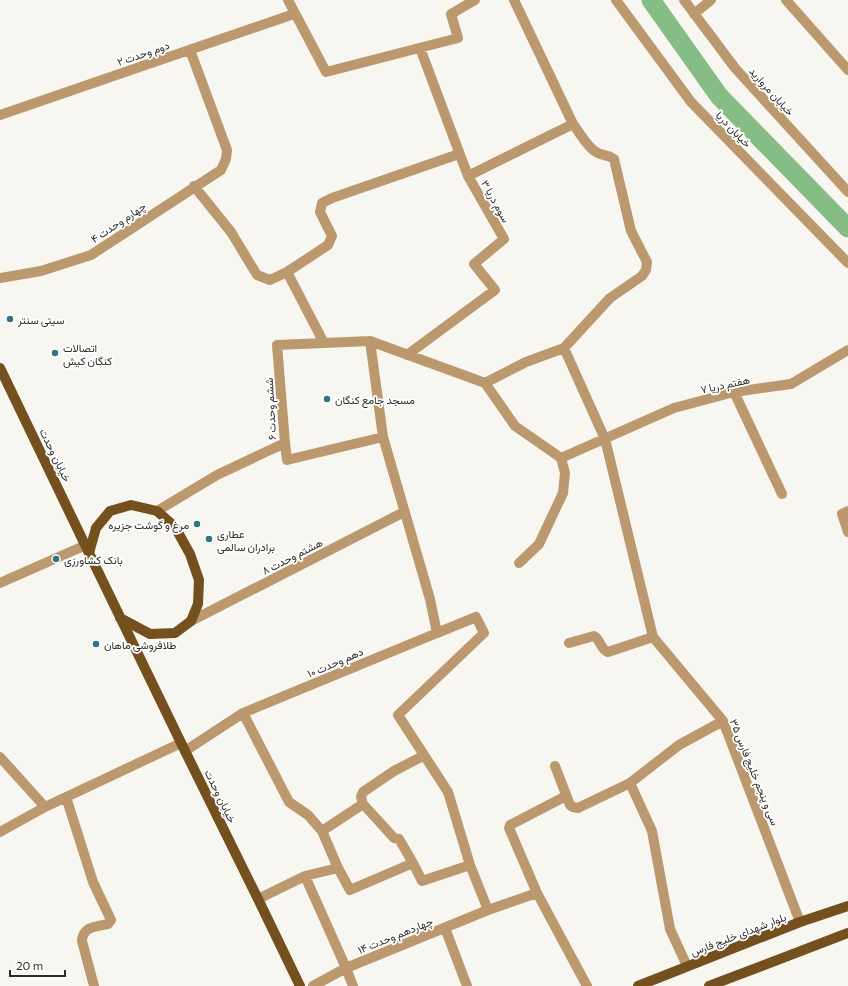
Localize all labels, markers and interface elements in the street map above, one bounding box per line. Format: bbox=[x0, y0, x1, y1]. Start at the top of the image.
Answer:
street label: دوم وحدت ۲ bbox=[115, 38, 171, 70]
street label: خیابان مروارید bbox=[746, 64, 797, 118]
street label: خیابان دریا bbox=[713, 108, 754, 150]
street label: سوم دریا ۳ bbox=[477, 177, 513, 226]
street label: چهارم وحدت ۴ bbox=[88, 199, 149, 247]
place label: سیتی سنتر bbox=[17, 313, 65, 327]
marker: سیتی سنتر bbox=[5, 314, 15, 324]
place label: اتصالات کنگان کیش bbox=[63, 341, 112, 368]
marker: اتصالات کنگان کیش bbox=[50, 348, 60, 358]
street label: هفتم دریا ۷ bbox=[699, 372, 752, 398]
street label: ششم وحدت ۶ bbox=[262, 377, 280, 440]
place label: مسجد جامع کنگان bbox=[335, 393, 415, 408]
marker: مسجد جامع کنگان bbox=[322, 394, 332, 404]
street label: خیابان وحدت bbox=[37, 426, 74, 484]
place label: مرغ و گوشت جزیره bbox=[108, 518, 189, 533]
marker: مرغ و گوشت جزیره bbox=[192, 519, 202, 529]
place label: عطاری برادران سالمی bbox=[217, 527, 275, 554]
marker: عطاری برادران سالمی bbox=[204, 534, 214, 544]
street label: هشتم وحدت ۸ bbox=[260, 535, 326, 579]
place label: بانک کشاورزی bbox=[64, 553, 123, 567]
marker: بانک کشاورزی bbox=[51, 554, 61, 564]
place label: طلافروشی ماهان bbox=[104, 638, 176, 652]
marker: طلافروشی ماهان bbox=[91, 639, 101, 649]
street label: دهم وحدت ۱۰ bbox=[305, 644, 366, 681]
street label: سی و پنجم خلیج فارس ۳۵ bbox=[726, 717, 782, 828]
street label: خیابان وحدت bbox=[202, 767, 239, 825]
street label: بلوار شهدای خلیج فارس bbox=[688, 910, 788, 960]
street label: چهاردهم وحدت ۱۴ bbox=[356, 914, 435, 958]
scale bar bbox=[10, 952, 65, 978]
text: 20 m bbox=[16, 958, 43, 972]

